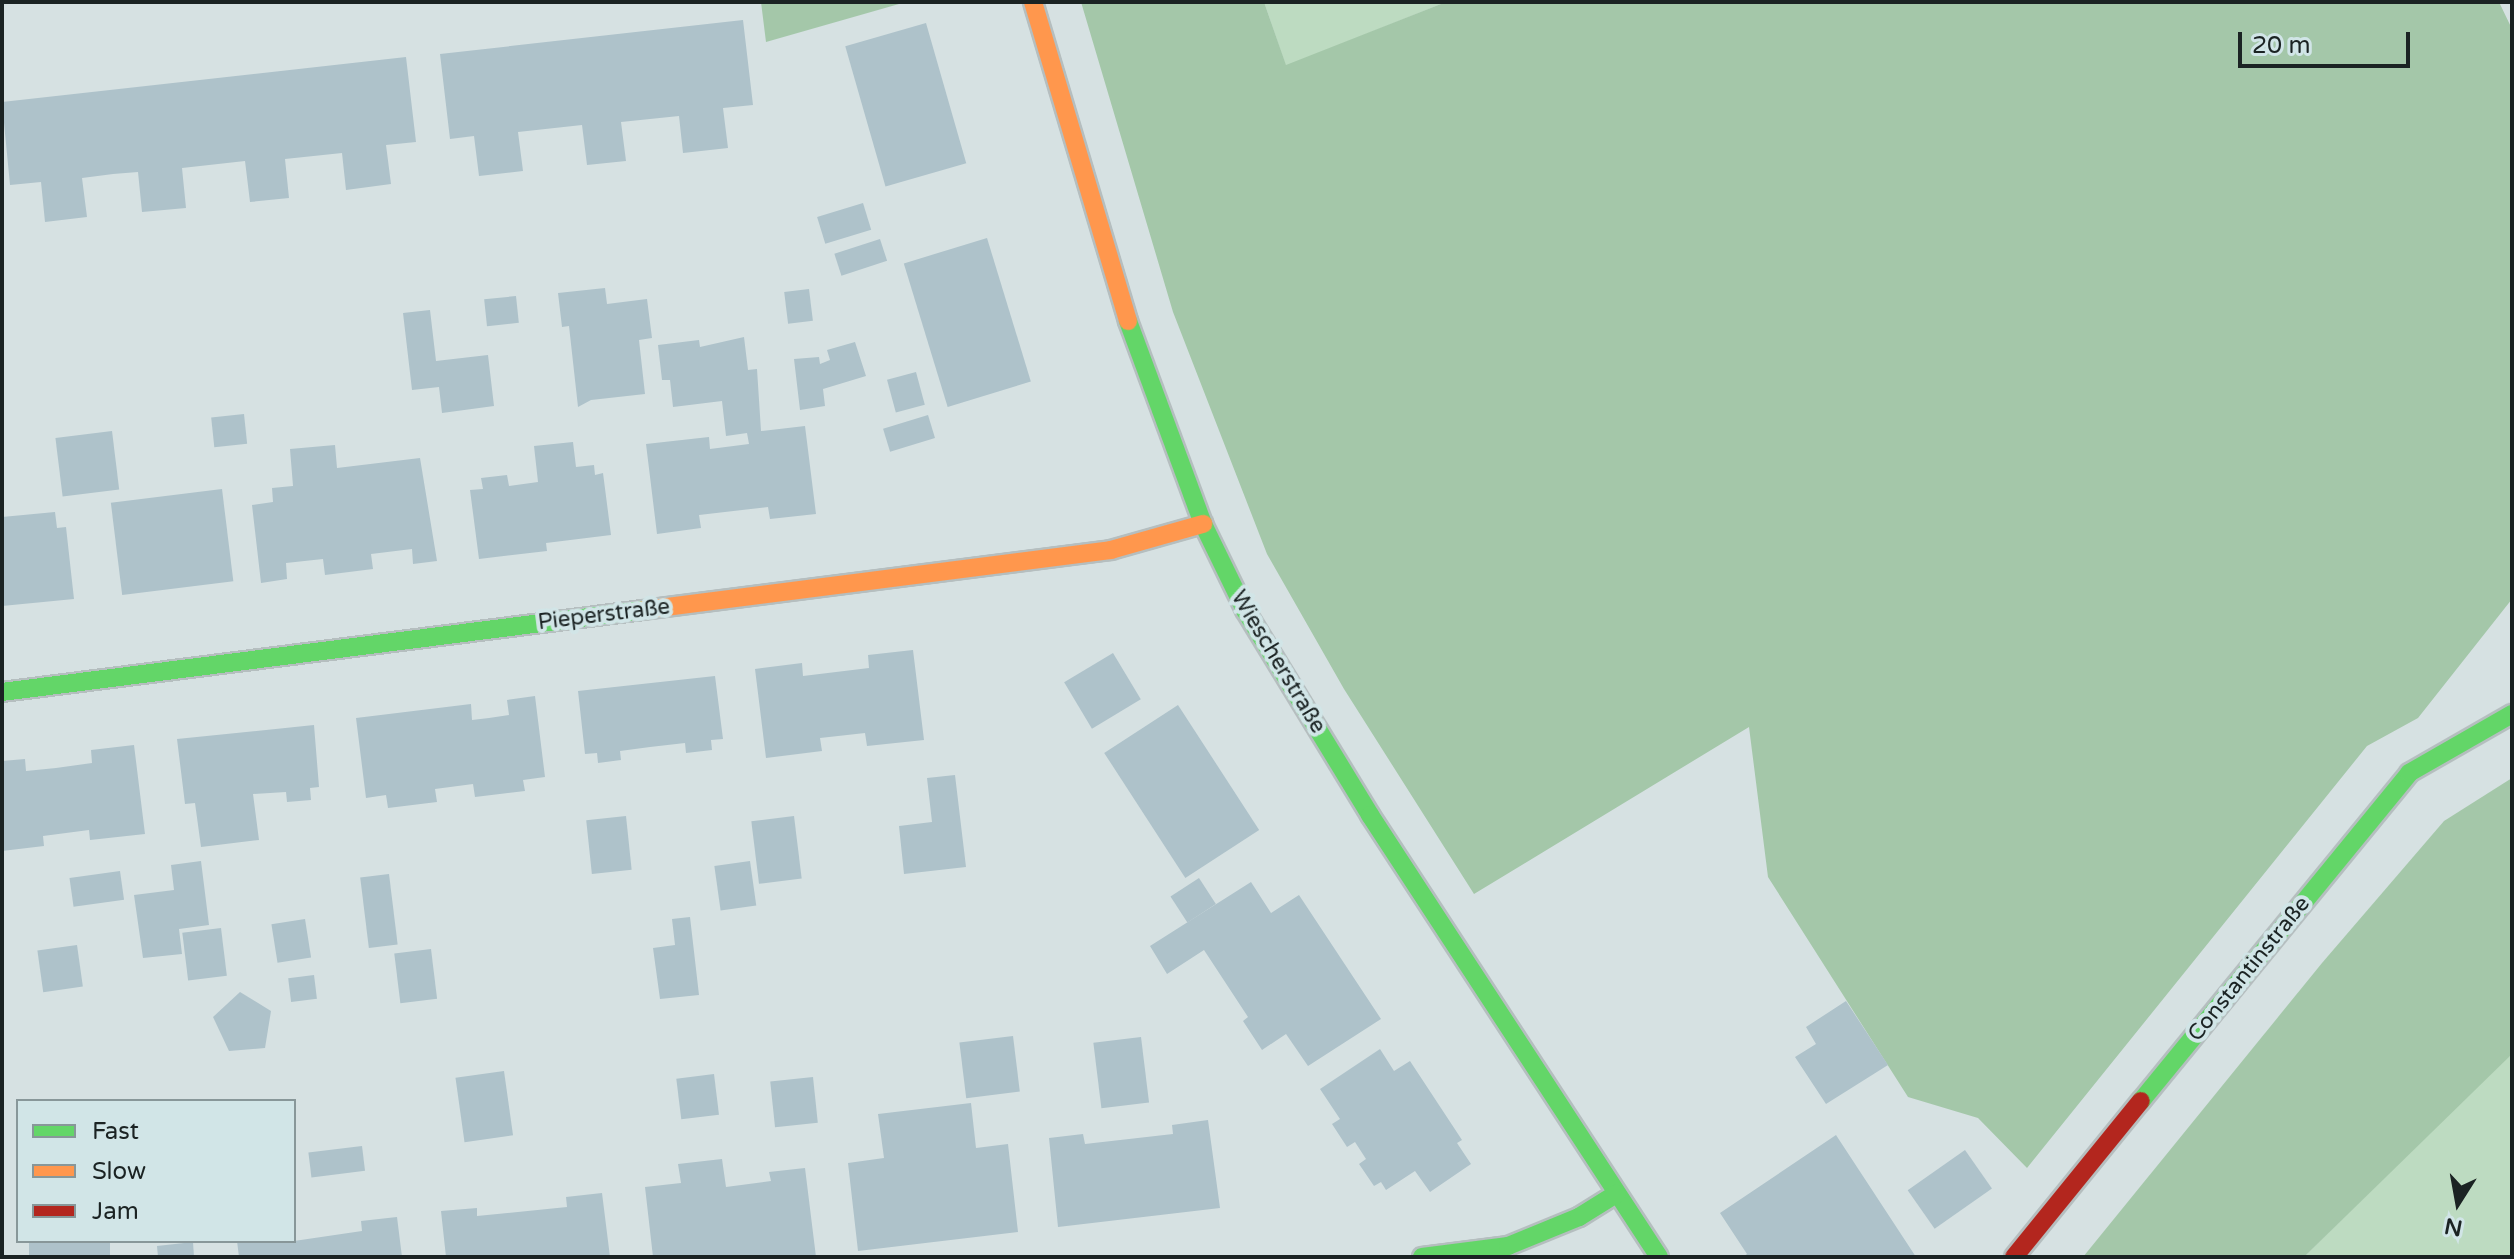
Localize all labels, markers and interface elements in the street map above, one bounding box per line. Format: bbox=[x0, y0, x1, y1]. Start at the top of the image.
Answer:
scale bar bbox=[2242, 16, 2414, 66]
text: 20 m bbox=[2252, 31, 2310, 60]
street label: Wiescherstraße bbox=[1225, 586, 1331, 738]
street label: Pieperstraße bbox=[536, 594, 672, 636]
street label: Constantinstraße bbox=[2182, 891, 2316, 1047]
legend bbox=[16, 1099, 296, 1243]
text: Fast bbox=[92, 1117, 139, 1146]
text: Slow bbox=[92, 1157, 146, 1186]
north arrow bbox=[2418, 1163, 2498, 1243]
text: Jam bbox=[92, 1197, 139, 1226]
text: N bbox=[2442, 1212, 2465, 1241]

